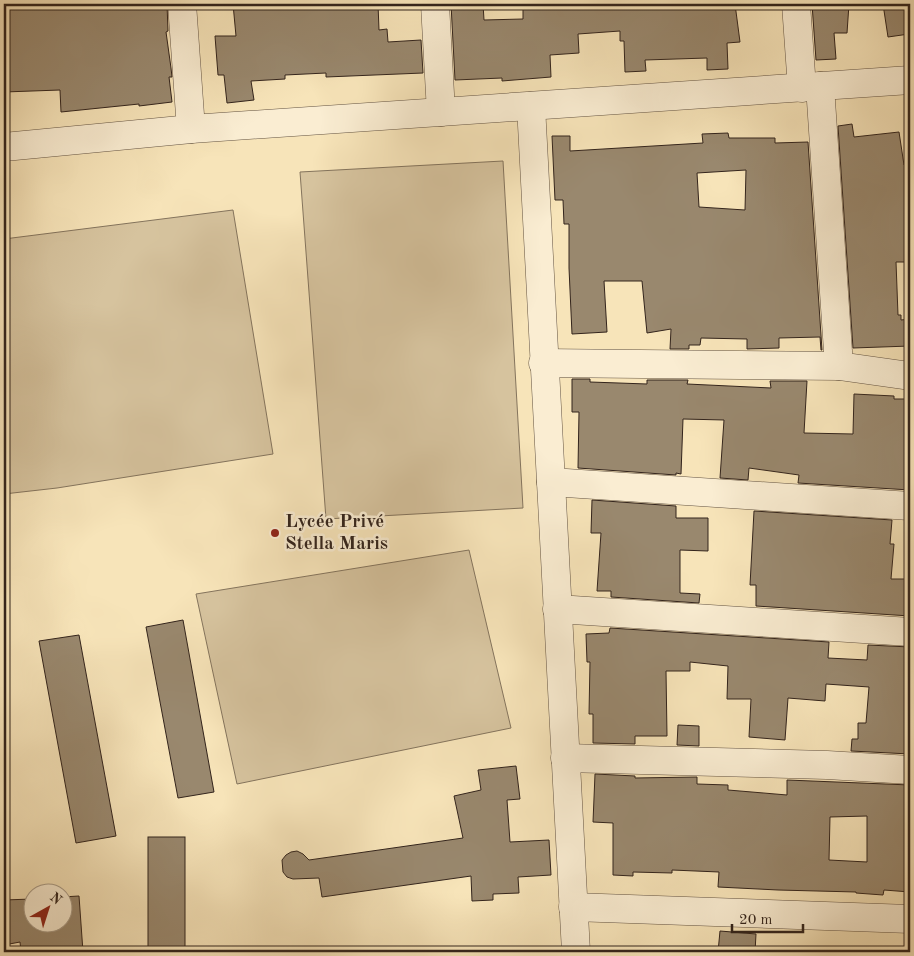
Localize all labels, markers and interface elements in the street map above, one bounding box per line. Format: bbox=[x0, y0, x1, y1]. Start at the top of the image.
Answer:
place label: Lycée Privé Stella Maris bbox=[285, 513, 388, 554]
marker: Lycée Privé Stella Maris bbox=[269, 527, 281, 539]
north arrow bbox=[22, 884, 72, 934]
text: N bbox=[47, 890, 64, 908]
scale bar bbox=[732, 901, 803, 933]
text: 20 m bbox=[739, 913, 773, 928]

